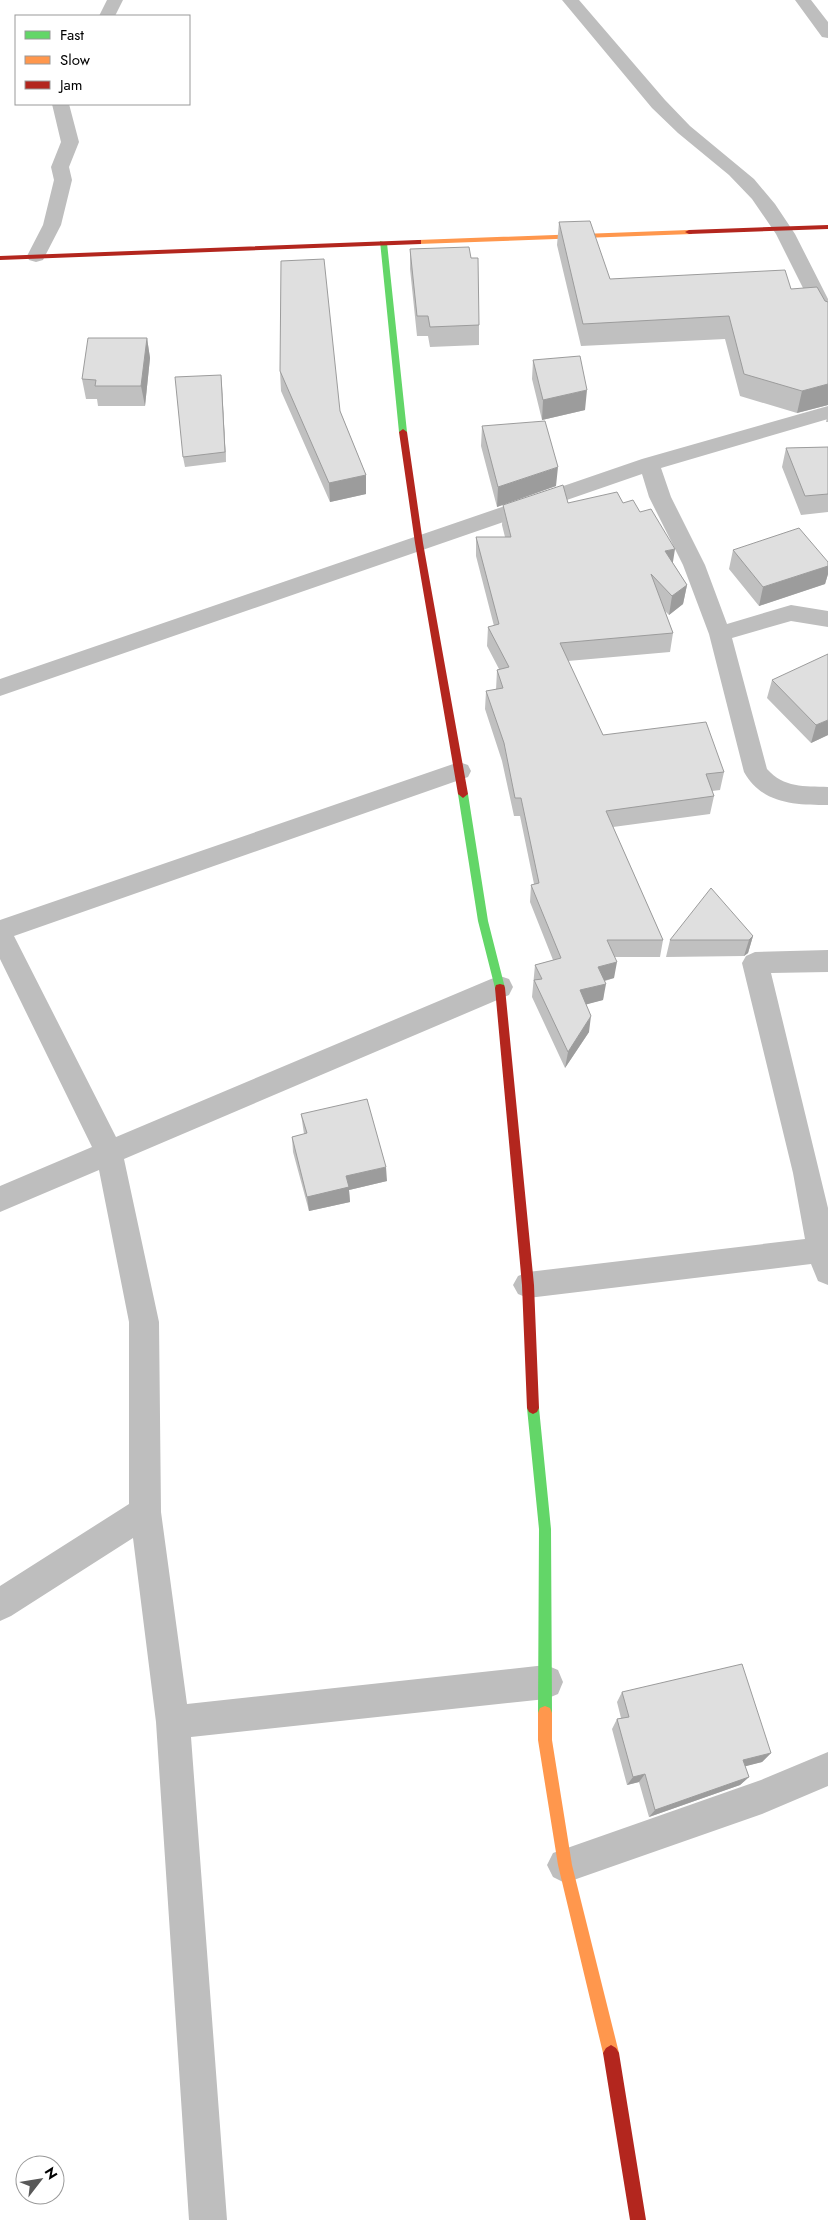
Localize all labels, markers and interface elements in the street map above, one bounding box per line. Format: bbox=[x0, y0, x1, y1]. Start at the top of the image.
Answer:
legend bbox=[15, 15, 190, 105]
text: Fast bbox=[60, 24, 84, 46]
text: Slow bbox=[60, 49, 91, 71]
text: Jam bbox=[58, 74, 83, 96]
north arrow bbox=[15, 2155, 65, 2205]
text: N bbox=[40, 2163, 63, 2183]

